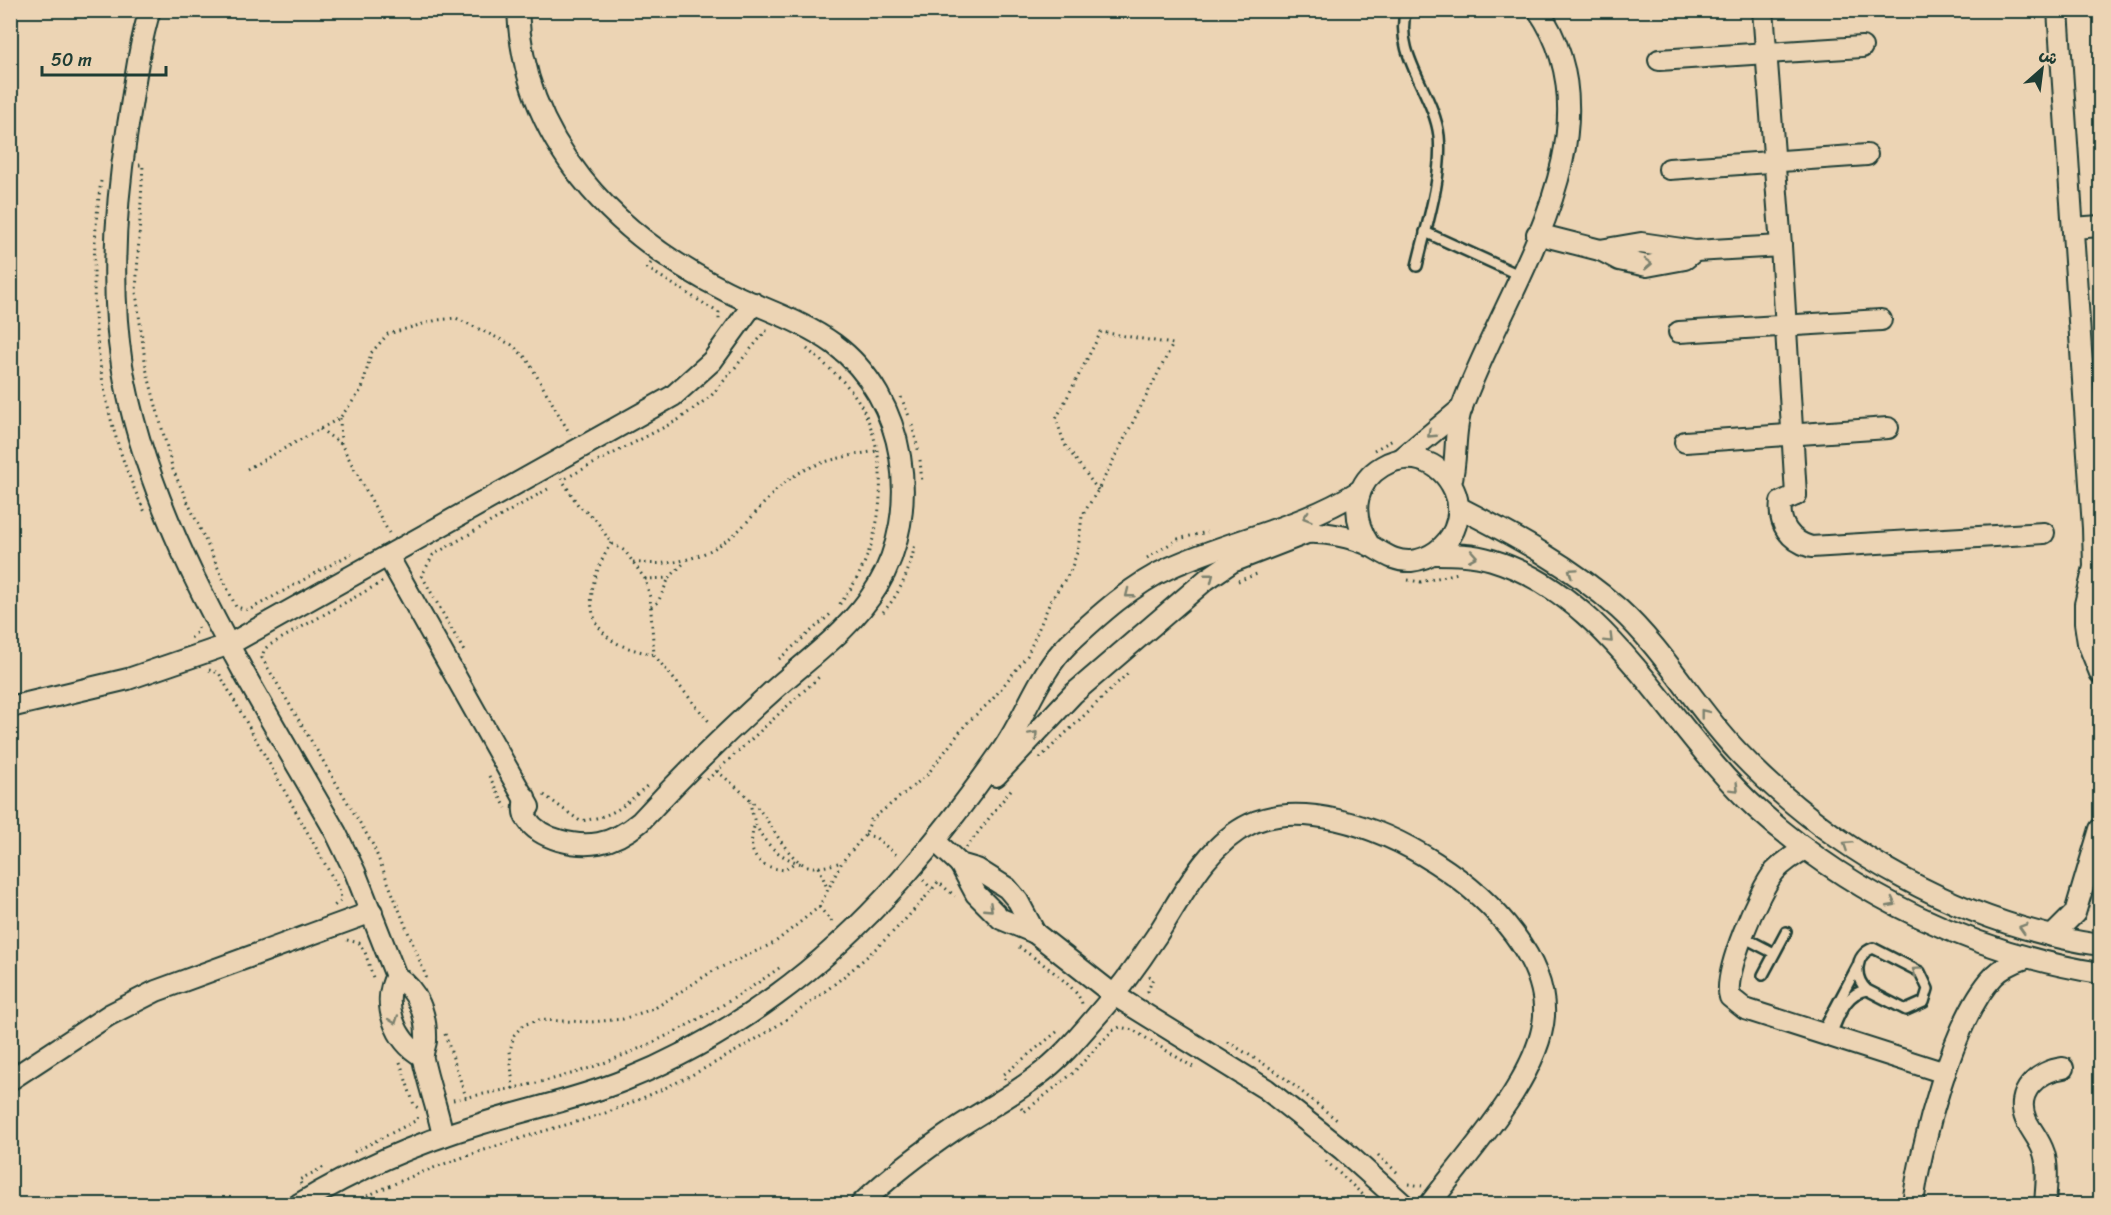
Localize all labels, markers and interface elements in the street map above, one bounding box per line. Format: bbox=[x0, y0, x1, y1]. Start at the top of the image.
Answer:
scale bar bbox=[42, 39, 166, 77]
north arrow bbox=[2012, 39, 2072, 99]
text: ش bbox=[2034, 39, 2063, 73]
text: 50 m bbox=[51, 44, 92, 76]
one-way arrow bbox=[1643, 258, 1652, 271]
one-way arrow bbox=[1428, 426, 1439, 437]
one-way arrow bbox=[1302, 510, 1313, 523]
one-way arrow bbox=[1469, 550, 1478, 562]
one-way arrow bbox=[1567, 568, 1578, 579]
one-way arrow bbox=[1203, 573, 1214, 584]
one-way arrow bbox=[1125, 586, 1136, 597]
one-way arrow bbox=[1602, 633, 1613, 643]
one-way arrow bbox=[1701, 709, 1712, 720]
one-way arrow bbox=[1027, 731, 1038, 742]
one-way arrow bbox=[1728, 781, 1739, 792]
one-way arrow bbox=[1843, 840, 1853, 852]
one-way arrow bbox=[1885, 896, 1896, 907]
one-way arrow bbox=[982, 901, 992, 912]
one-way arrow bbox=[2018, 922, 2029, 935]
one-way arrow bbox=[1912, 967, 1923, 978]
one-way arrow bbox=[387, 1014, 400, 1025]

